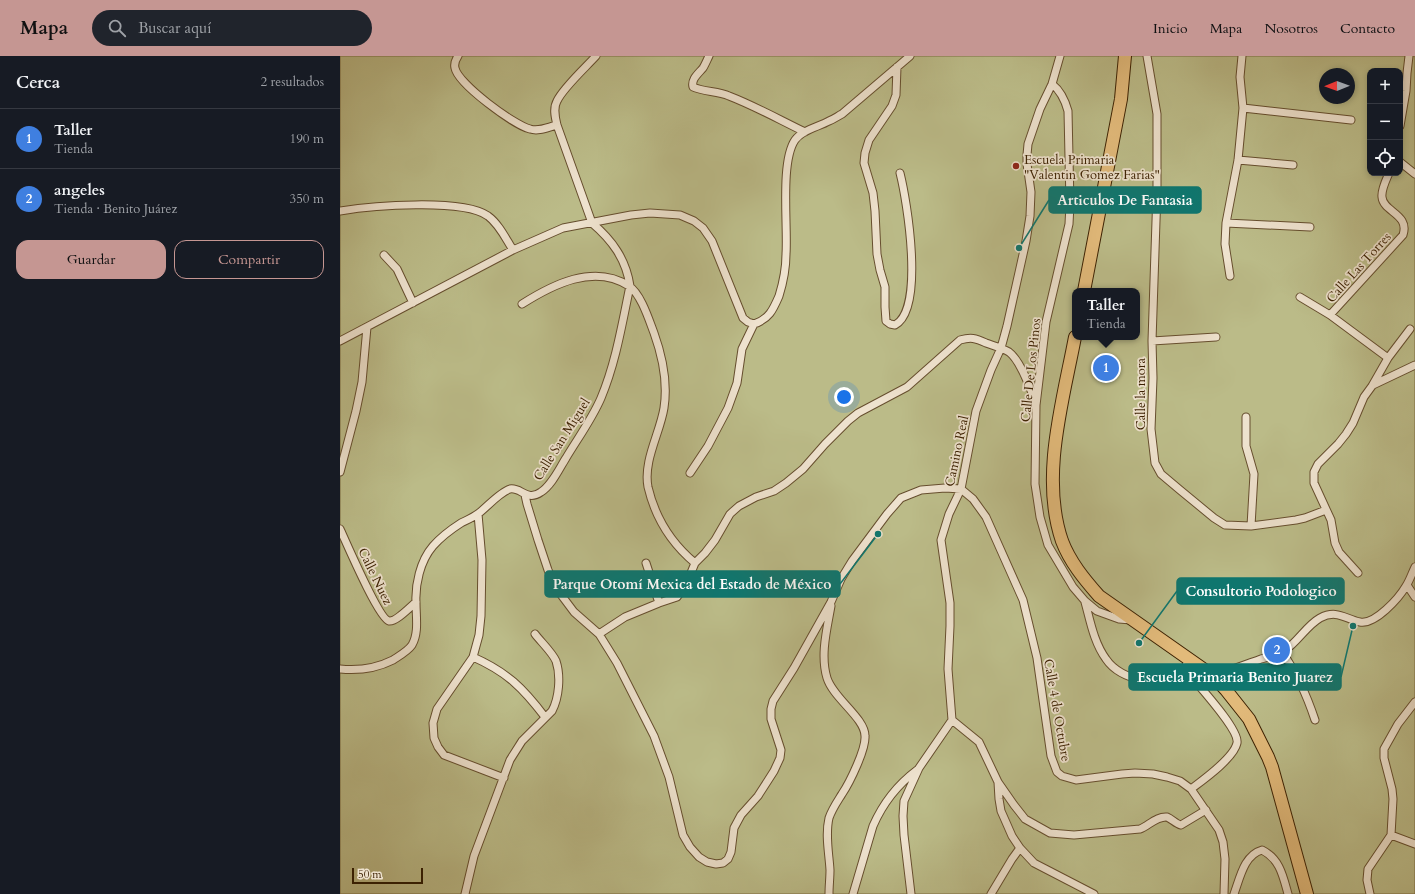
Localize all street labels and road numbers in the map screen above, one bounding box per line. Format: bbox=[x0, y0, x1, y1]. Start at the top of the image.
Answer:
street label: Calle Las Torres bbox=[1322, 229, 1395, 307]
street label: Calle De Los Pinos bbox=[1017, 317, 1045, 423]
street label: Calle la mora bbox=[1132, 357, 1150, 430]
street label: Calle San Miguel bbox=[529, 394, 595, 484]
street label: Camino Real bbox=[941, 413, 973, 488]
street label: Calle Nuez bbox=[354, 545, 397, 608]
street label: Calle 4 de Octubre bbox=[1039, 657, 1075, 763]

